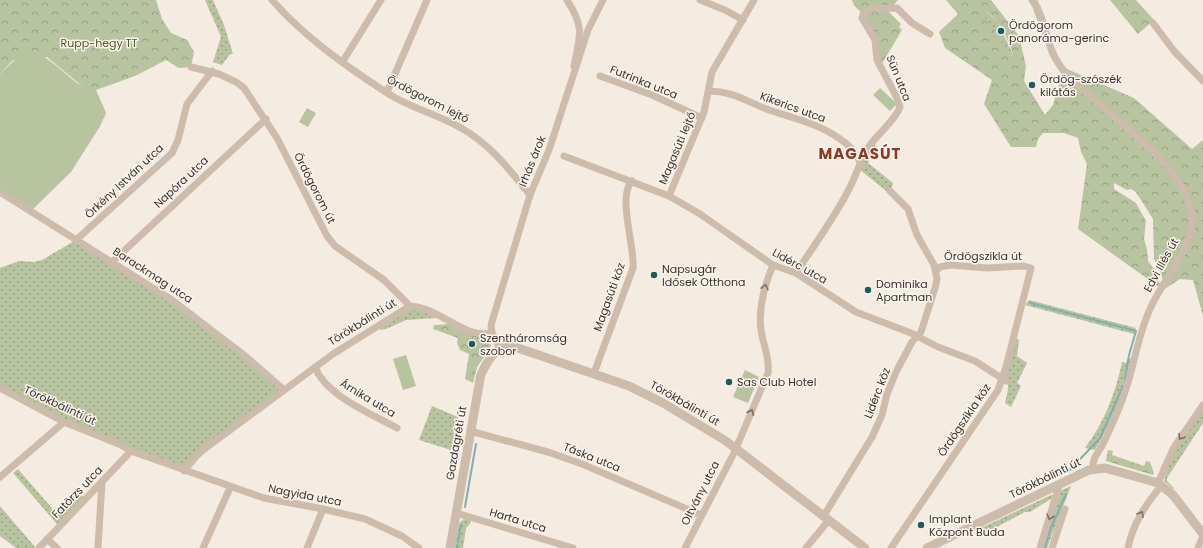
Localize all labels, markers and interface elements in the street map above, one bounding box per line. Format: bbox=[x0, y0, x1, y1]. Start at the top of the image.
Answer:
place label: Ördögorom panoráma-gerinc bbox=[1009, 17, 1109, 46]
marker: Ördögorom panoráma-gerinc bbox=[996, 26, 1006, 36]
park label: Rupp-hegy TT bbox=[61, 35, 138, 51]
street label: Sün utca bbox=[882, 52, 916, 104]
street label: Futrinka utca bbox=[608, 61, 680, 103]
street label: Ördögorom lejtő bbox=[384, 71, 472, 127]
place label: Ördög-szószék kilátás bbox=[1040, 71, 1122, 100]
marker: Ördög-szószék kilátás bbox=[1027, 80, 1037, 90]
street label: Kikerics utca bbox=[758, 88, 828, 126]
street label: Magasúti lejtő bbox=[654, 109, 700, 187]
street label: Irhás árok bbox=[514, 133, 550, 189]
street label: Örkény István utca bbox=[81, 140, 167, 222]
district label: MAGASÚT bbox=[819, 143, 901, 164]
street label: Ördögorom út bbox=[290, 150, 340, 226]
street label: Napóra utca bbox=[150, 153, 212, 211]
street label: Edvi Illés út bbox=[1140, 235, 1182, 295]
street label: Barackmag utca bbox=[110, 243, 196, 307]
street label: Lidérc utca bbox=[770, 244, 830, 288]
street label: Ördögszikla út bbox=[944, 248, 1022, 264]
street label: Magasúti köz bbox=[589, 260, 629, 334]
place label: Napsugár Idősek Otthona bbox=[662, 261, 746, 290]
marker: Napsugár Idősek Otthona bbox=[649, 270, 659, 280]
place label: Dominika Apartman bbox=[876, 276, 932, 305]
one-way arrow bbox=[761, 284, 769, 290]
marker: Dominika Apartman bbox=[863, 285, 873, 295]
street label: Törökbálinti út bbox=[325, 295, 399, 349]
place label: Szentháromság szobor bbox=[480, 330, 567, 359]
marker: Szentháromság szobor bbox=[467, 339, 477, 349]
street label: Lidérc köz bbox=[860, 365, 894, 421]
place label: Sas Club Hotel bbox=[737, 374, 816, 390]
street label: Árnika utca bbox=[337, 375, 399, 421]
street label: Törökbálinti út bbox=[647, 377, 723, 429]
marker: Sas Club Hotel bbox=[724, 377, 734, 387]
street label: Ördögszikla köz bbox=[934, 380, 994, 460]
street label: Törökbálinti út bbox=[21, 381, 99, 429]
street label: Gazdagréti út bbox=[442, 405, 470, 481]
one-way arrow bbox=[746, 409, 754, 417]
one-way arrow bbox=[1178, 433, 1185, 440]
street label: Táska utca bbox=[561, 438, 623, 476]
street label: Törökbálinti út bbox=[1007, 454, 1083, 502]
street label: Oltvány utca bbox=[677, 458, 723, 528]
street label: Fatörzs utca bbox=[48, 462, 106, 522]
street label: Nagyida utca bbox=[267, 480, 343, 510]
street label: Harta utca bbox=[488, 504, 548, 536]
place label: Implant Központ Buda bbox=[929, 511, 1005, 540]
one-way arrow bbox=[1136, 511, 1143, 518]
one-way arrow bbox=[1046, 513, 1055, 520]
marker: Implant Központ Buda bbox=[916, 520, 926, 530]

